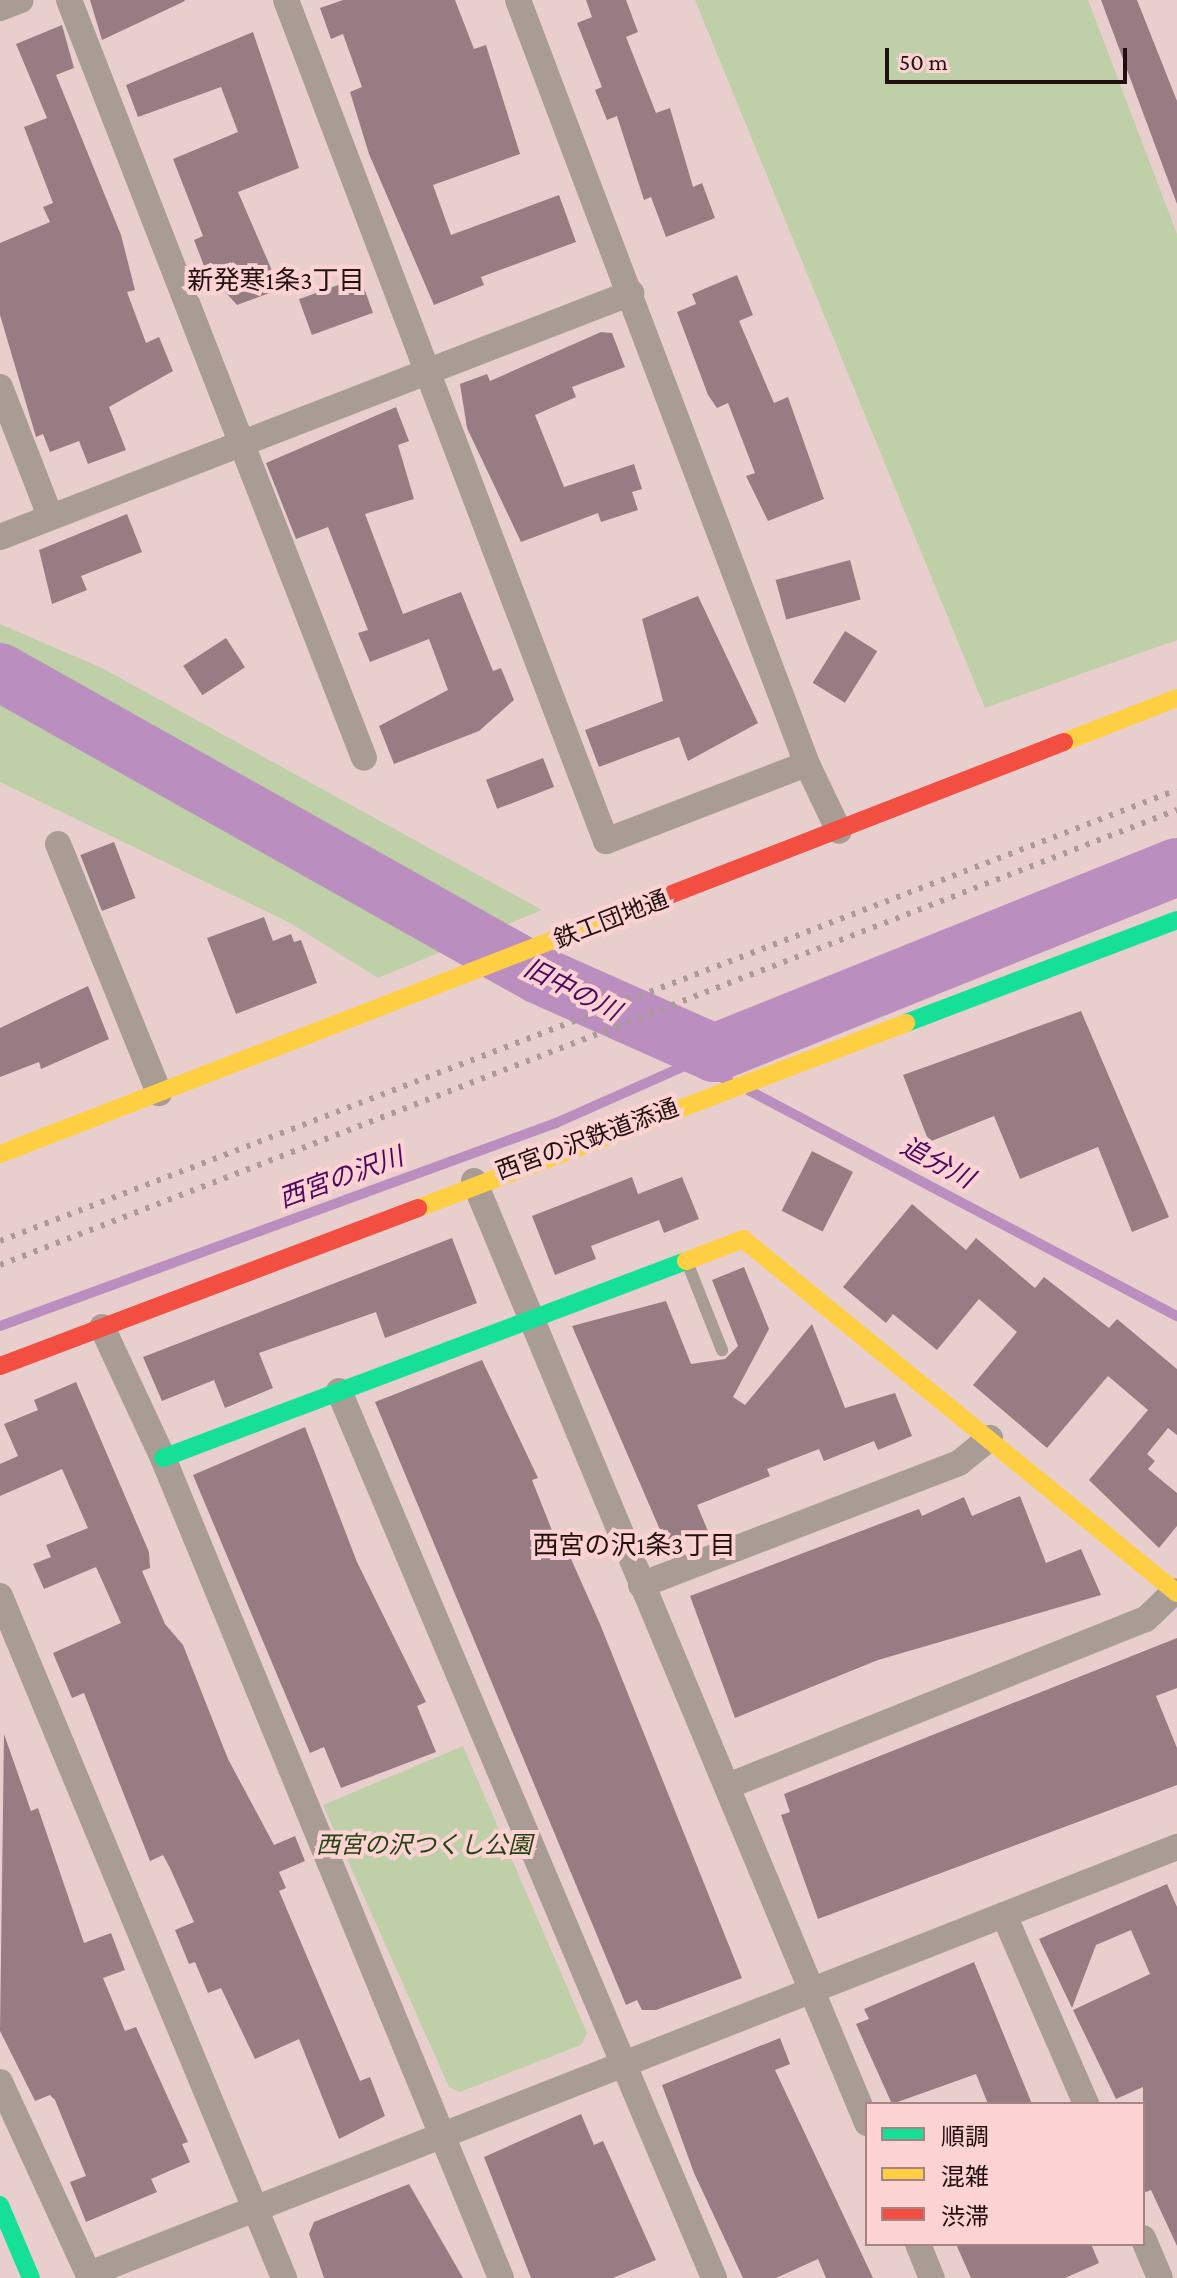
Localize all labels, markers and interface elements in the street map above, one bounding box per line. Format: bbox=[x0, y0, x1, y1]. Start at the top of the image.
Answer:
scale bar bbox=[889, 32, 1131, 82]
text: 50 m bbox=[899, 48, 948, 75]
district label: 新発寒1条3丁目 bbox=[188, 265, 364, 297]
street label: 鉄工団地通 bbox=[550, 884, 672, 954]
water label: 旧中の川 bbox=[519, 952, 625, 1028]
street label: 西宮の沢鉄道添通 bbox=[492, 1093, 682, 1185]
water label: 追分川 bbox=[895, 1131, 979, 1195]
water label: 西宮の沢川 bbox=[275, 1141, 407, 1215]
district label: 西宮の沢1条3丁目 bbox=[533, 1530, 735, 1562]
park label: 西宮の沢つくし公園 bbox=[316, 1831, 532, 1859]
legend bbox=[865, 2102, 1145, 2246]
text: 順調 bbox=[941, 2123, 989, 2150]
text: 混雑 bbox=[941, 2163, 989, 2190]
text: 渋滞 bbox=[941, 2203, 989, 2230]

